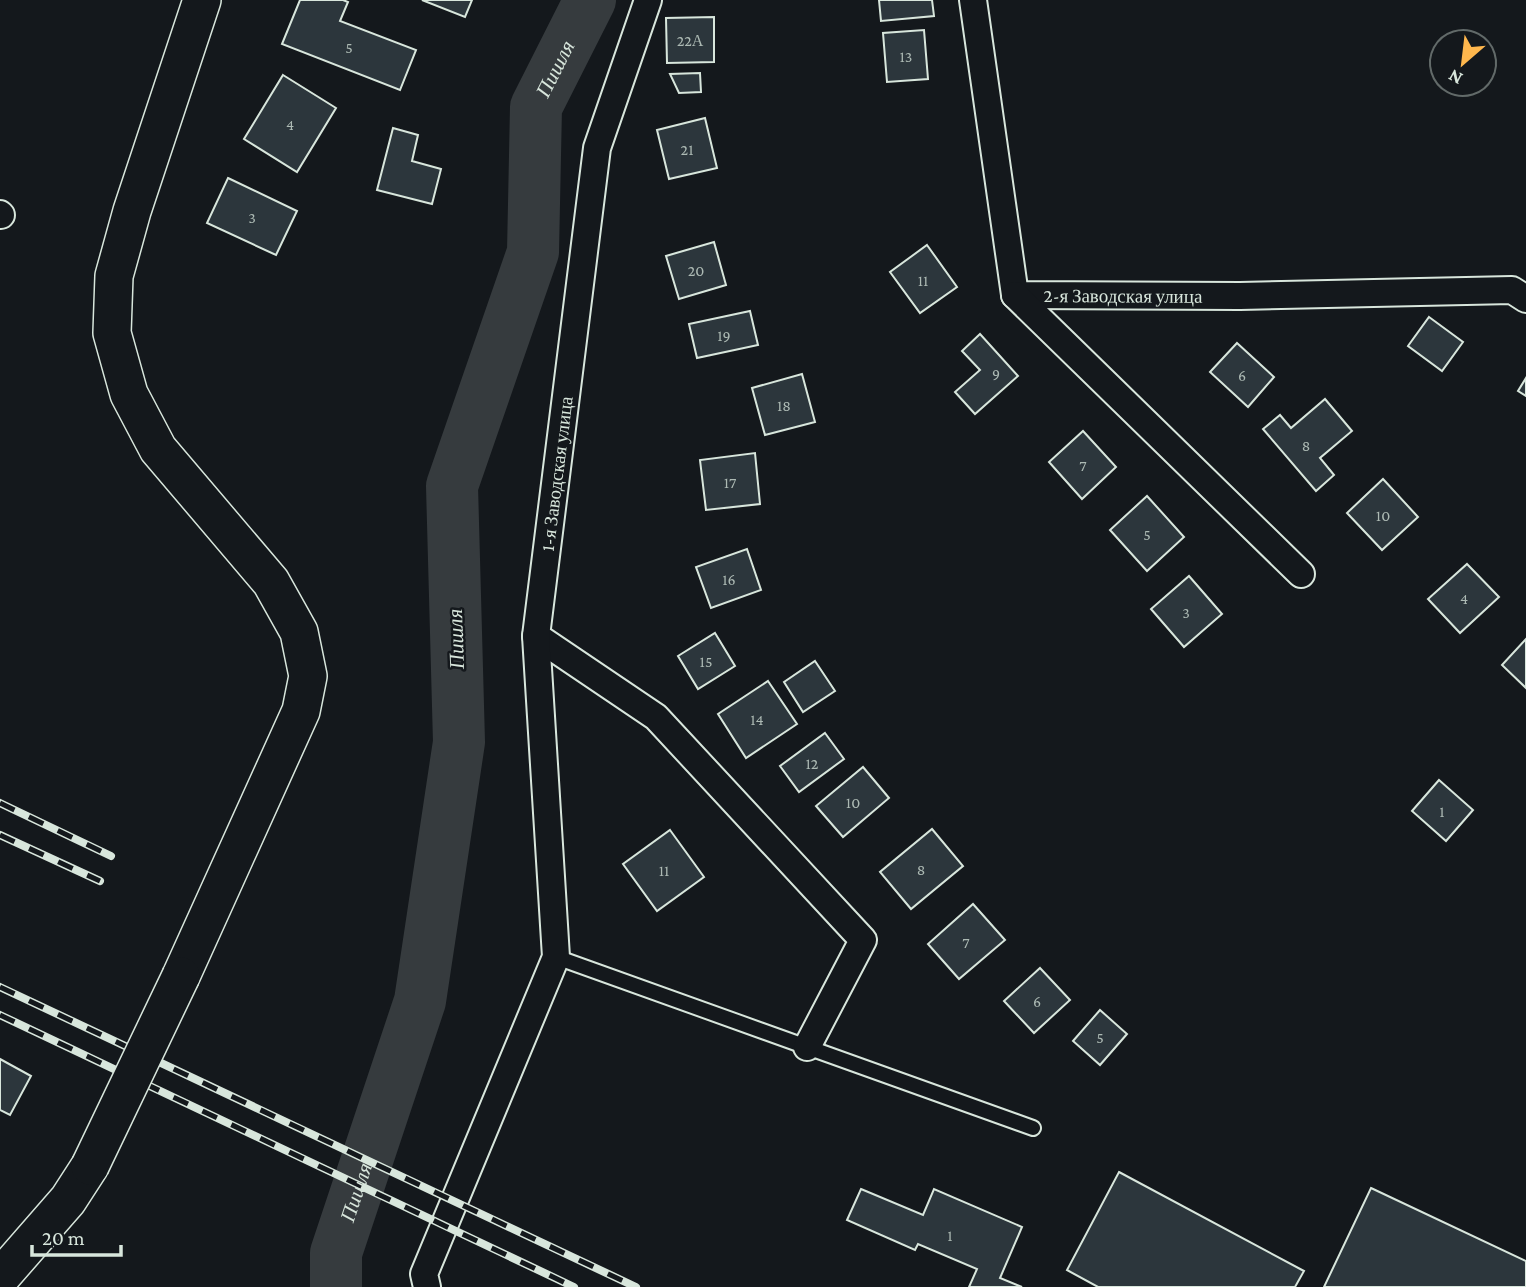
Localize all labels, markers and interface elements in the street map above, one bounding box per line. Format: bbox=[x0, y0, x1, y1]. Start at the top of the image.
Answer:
north arrow bbox=[1428, 28, 1498, 98]
house number: 22А bbox=[677, 32, 704, 49]
water label: Пишля bbox=[530, 36, 580, 102]
house number: 5 bbox=[345, 39, 353, 56]
house number: 13 bbox=[900, 48, 912, 65]
text: N bbox=[1445, 65, 1466, 90]
house number: 4 bbox=[286, 116, 294, 133]
house number: 21 bbox=[681, 141, 693, 158]
house number: 3 bbox=[248, 209, 256, 226]
house number: 20 bbox=[688, 262, 704, 279]
house number: 11 bbox=[918, 272, 928, 289]
street label: 2-я Заводская улица bbox=[1044, 285, 1203, 306]
house number: 19 bbox=[717, 327, 731, 344]
house number: 9 bbox=[992, 365, 1000, 382]
house number: 6 bbox=[1238, 367, 1246, 384]
street label: 1-я Заводская улица bbox=[536, 394, 576, 552]
house number: 18 bbox=[777, 397, 791, 414]
house number: 8 bbox=[1302, 437, 1310, 454]
house number: 7 bbox=[1079, 457, 1087, 474]
house number: 17 bbox=[724, 474, 737, 491]
house number: 10 bbox=[1376, 507, 1390, 524]
house number: 5 bbox=[1143, 526, 1151, 543]
house number: 16 bbox=[722, 571, 736, 588]
house number: 4 bbox=[1460, 590, 1468, 607]
house number: 3 bbox=[1182, 604, 1190, 621]
water label: Пишля bbox=[443, 608, 469, 671]
house number: 15 bbox=[700, 653, 712, 670]
house number: 14 bbox=[750, 711, 764, 728]
house number: 12 bbox=[806, 755, 819, 772]
house number: 10 bbox=[846, 794, 860, 811]
house number: 1 bbox=[1439, 803, 1445, 820]
house number: 8 bbox=[917, 861, 925, 878]
house number: 11 bbox=[659, 862, 669, 879]
house number: 7 bbox=[962, 934, 970, 951]
house number: 6 bbox=[1033, 993, 1041, 1010]
house number: 5 bbox=[1096, 1029, 1104, 1046]
water label: Пишля bbox=[335, 1160, 377, 1226]
scale bar bbox=[32, 1214, 121, 1258]
text: 20 m bbox=[42, 1226, 85, 1250]
house number: 1 bbox=[947, 1227, 953, 1244]

